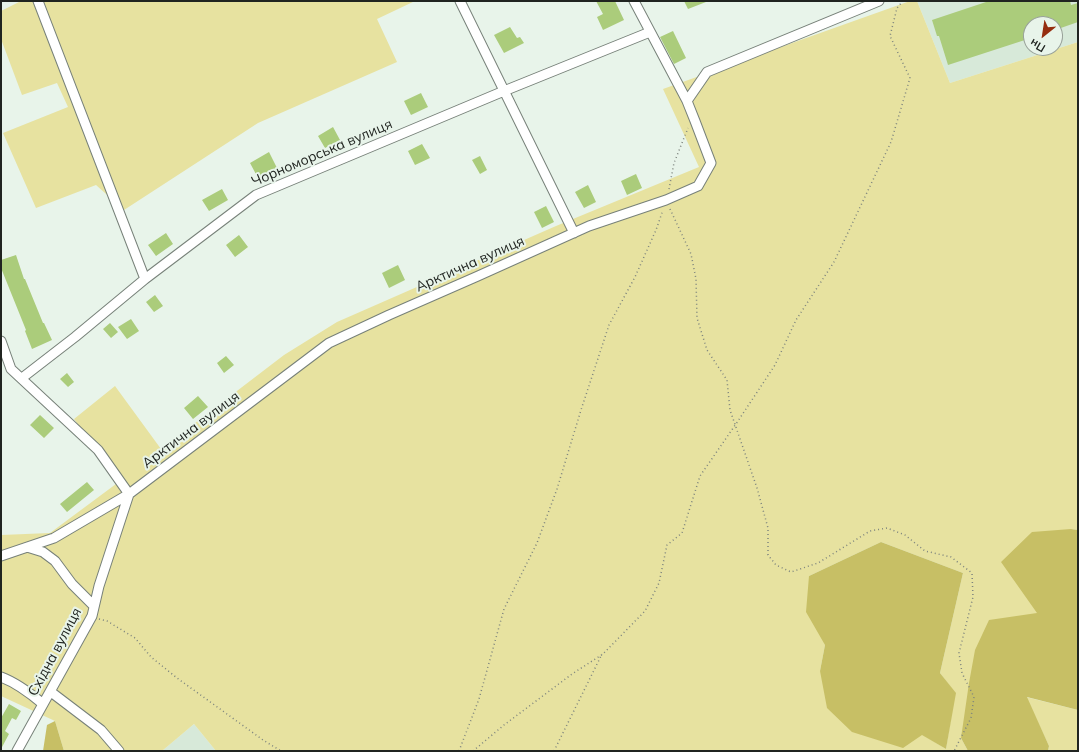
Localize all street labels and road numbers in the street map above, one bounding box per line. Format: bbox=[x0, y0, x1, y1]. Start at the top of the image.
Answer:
street label: Чорноморська вулиця bbox=[249, 116, 395, 190]
street label: Арктична вулиця bbox=[413, 232, 527, 296]
street label: Арктична вулиця bbox=[139, 388, 243, 472]
street label: Східна вулиця bbox=[25, 605, 85, 699]

